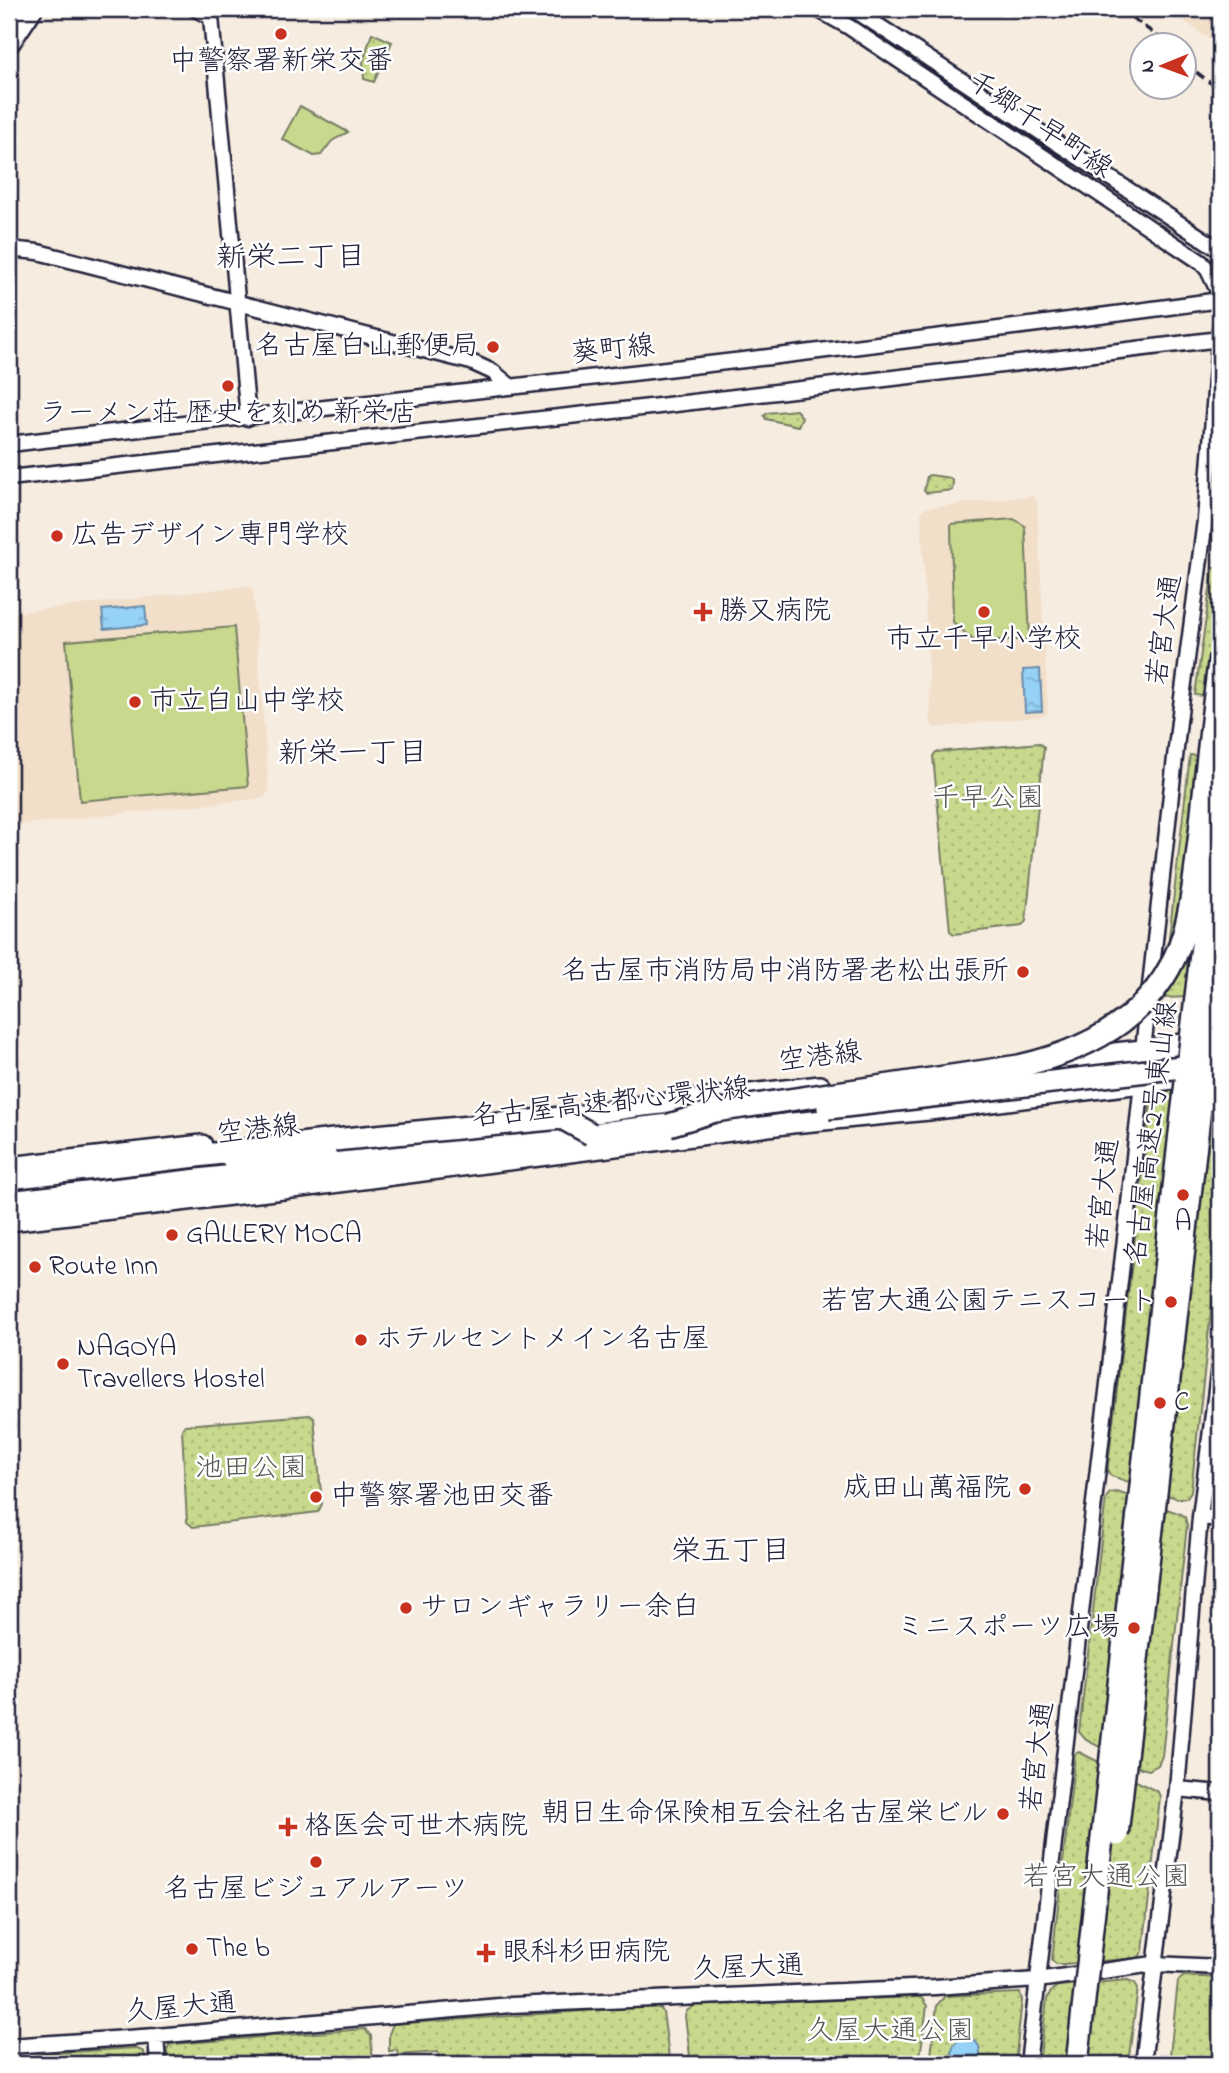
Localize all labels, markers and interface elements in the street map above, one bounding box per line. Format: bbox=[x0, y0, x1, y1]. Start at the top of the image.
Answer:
marker: 中警察署新栄交番 bbox=[273, 26, 289, 42]
north arrow bbox=[1128, 32, 1198, 102]
place label: 中警察署新栄交番 bbox=[169, 42, 393, 83]
text: N bbox=[1135, 59, 1162, 73]
street label: 千郷千早町線 bbox=[958, 62, 1120, 190]
district label: 新栄二丁目 bbox=[216, 237, 366, 281]
street label: 葵町線 bbox=[569, 326, 657, 376]
place label: 名古屋白山郵便局 bbox=[255, 327, 479, 368]
marker: 名古屋白山郵便局 bbox=[485, 339, 501, 355]
marker: ラーメン荘 歴史を刻め 新栄店 bbox=[220, 378, 236, 394]
place label: ラーメン荘 歴史を刻め 新栄店 bbox=[39, 394, 417, 435]
place label: 広告デザイン専門学校 bbox=[71, 516, 349, 557]
marker: 広告デザイン専門学校 bbox=[49, 528, 65, 544]
street label: 若宮大通 bbox=[1138, 572, 1194, 688]
place label: 勝又病院 bbox=[719, 592, 831, 633]
marker: 勝又病院 bbox=[693, 602, 713, 622]
marker: 市立千早小学校 bbox=[976, 604, 992, 620]
place label: 市立千早小学校 bbox=[886, 620, 1082, 661]
place label: 市立白山中学校 bbox=[149, 682, 345, 723]
marker: 市立白山中学校 bbox=[127, 694, 143, 710]
district label: 新栄一丁目 bbox=[278, 733, 428, 777]
park label: 千早公園 bbox=[932, 779, 1044, 820]
place label: 名古屋市消防局中消防署老松出張所 bbox=[561, 952, 1009, 993]
marker: 名古屋市消防局中消防署老松出張所 bbox=[1015, 964, 1031, 980]
street label: 名古屋高速2号東山線 bbox=[1116, 999, 1190, 1267]
street label: 空港線 bbox=[776, 1033, 864, 1083]
street label: 名古屋高速都心環状線 bbox=[470, 1069, 752, 1139]
street label: 空港線 bbox=[214, 1106, 302, 1156]
street label: 若宮大通 bbox=[1079, 1136, 1131, 1252]
marker: A bbox=[1175, 1187, 1191, 1203]
place label: A bbox=[1174, 1203, 1192, 1244]
place label: GALLERY MOCA bbox=[186, 1215, 362, 1256]
marker: GALLERY MOCA bbox=[164, 1227, 180, 1243]
place label: Route Inn bbox=[49, 1247, 158, 1288]
marker: Route Inn bbox=[27, 1259, 43, 1275]
place label: 若宮大通公園テニスコート bbox=[820, 1282, 1157, 1323]
marker: 若宮大通公園テニスコート bbox=[1163, 1294, 1179, 1310]
place label: ホテルセントメイン名古屋 bbox=[375, 1320, 710, 1361]
place label: NAGOYA Travellers Hostel bbox=[77, 1328, 265, 1401]
marker: ホテルセントメイン名古屋 bbox=[353, 1332, 369, 1348]
marker: NAGOYA Travellers Hostel bbox=[55, 1356, 71, 1372]
place label: C bbox=[1174, 1383, 1189, 1424]
marker: C bbox=[1152, 1395, 1168, 1411]
park label: 池田公園 bbox=[195, 1449, 307, 1490]
place label: 成田山萬福院 bbox=[843, 1469, 1011, 1510]
place label: 中警察署池田交番 bbox=[330, 1477, 554, 1518]
marker: 成田山萬福院 bbox=[1017, 1481, 1033, 1497]
marker: 中警察署池田交番 bbox=[308, 1489, 324, 1505]
district label: 栄五丁目 bbox=[671, 1531, 791, 1575]
place label: サロンギャラリー余白 bbox=[420, 1588, 700, 1629]
marker: サロンギャラリー余白 bbox=[398, 1600, 414, 1616]
place label: ミニスポーツ広場 bbox=[896, 1608, 1120, 1649]
marker: ミニスポーツ広場 bbox=[1126, 1620, 1142, 1636]
street label: 若宮大通 bbox=[1012, 1699, 1066, 1815]
place label: 朝日生命保険相互会社名古屋栄ビル bbox=[542, 1794, 989, 1835]
marker: 朝日生命保険相互会社名古屋栄ビル bbox=[995, 1806, 1011, 1822]
place label: 格医会可世木病院 bbox=[304, 1807, 528, 1848]
marker: 格医会可世木病院 bbox=[278, 1817, 298, 1837]
marker: 名古屋ビジュアルアーツ bbox=[308, 1854, 324, 1870]
park label: 若宮大通公園 bbox=[1022, 1858, 1190, 1899]
place label: 名古屋ビジュアルアーツ bbox=[164, 1870, 468, 1911]
place label: The b bbox=[206, 1929, 270, 1970]
place label: 眼科杉田病院 bbox=[502, 1933, 670, 1974]
marker: The b bbox=[184, 1941, 200, 1957]
marker: 眼科杉田病院 bbox=[476, 1943, 496, 1963]
street label: 久屋大通 bbox=[691, 1947, 805, 1991]
street label: 久屋大通 bbox=[123, 1984, 239, 2034]
park label: 久屋大通公園 bbox=[806, 2012, 974, 2053]

